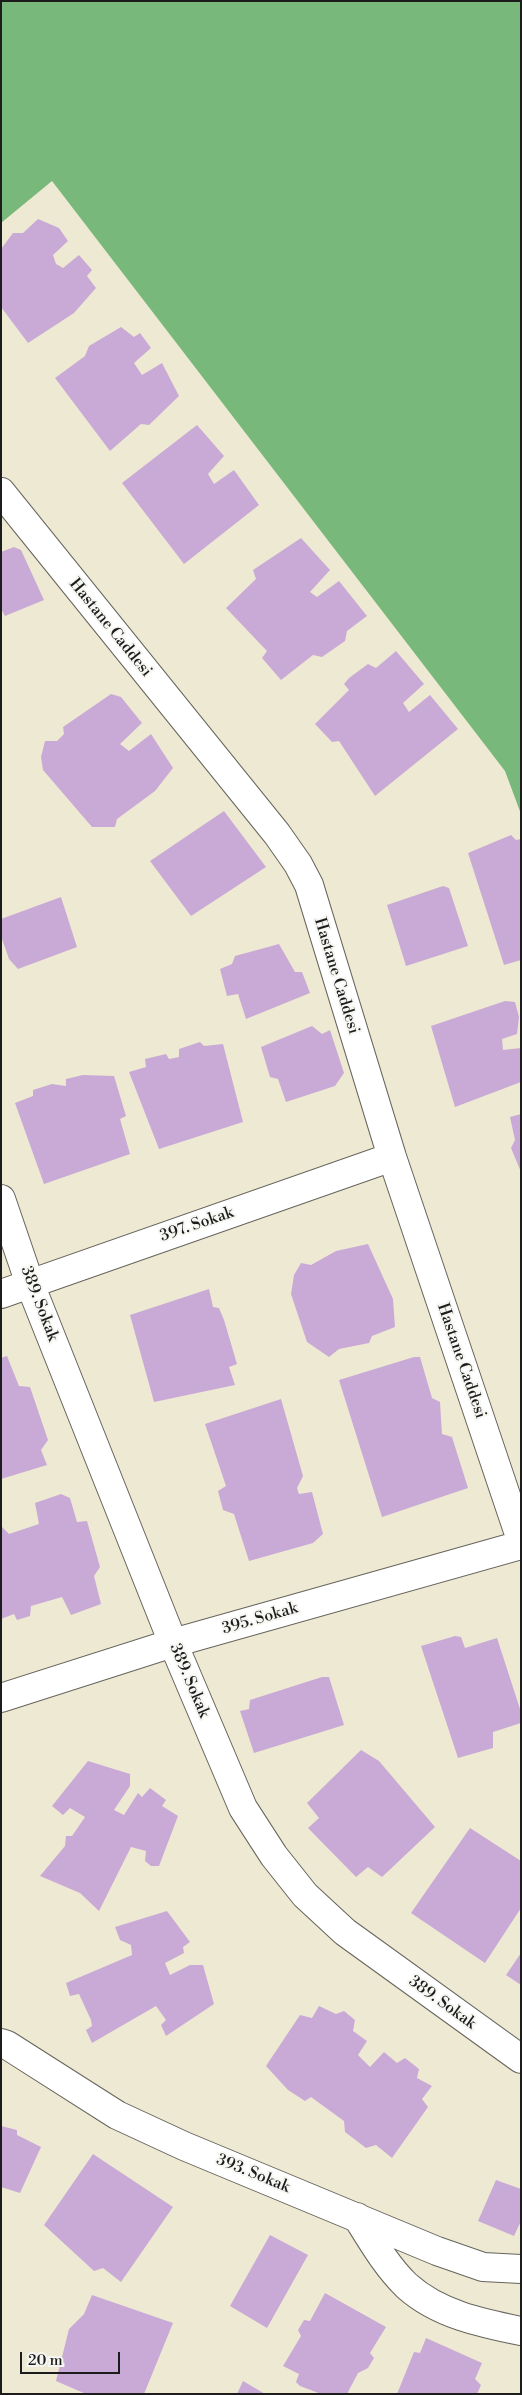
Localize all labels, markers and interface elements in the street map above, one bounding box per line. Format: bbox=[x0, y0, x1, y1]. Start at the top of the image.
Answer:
street label: Hastane Caddesi bbox=[65, 575, 155, 681]
street label: Hastane Caddesi bbox=[309, 916, 363, 1036]
street label: 397. Sokak bbox=[158, 1203, 236, 1247]
street label: 389. Sokak bbox=[16, 1264, 62, 1344]
street label: Hastane Caddesi bbox=[432, 1301, 490, 1421]
street label: 395. Sokak bbox=[220, 1599, 300, 1639]
street label: 389. Sokak bbox=[165, 1641, 213, 1721]
street label: 389. Sokak bbox=[405, 1972, 479, 2034]
street label: 393. Sokak bbox=[213, 2151, 293, 2197]
scale bar bbox=[22, 2342, 122, 2374]
text: 20 m bbox=[28, 2351, 63, 2370]

